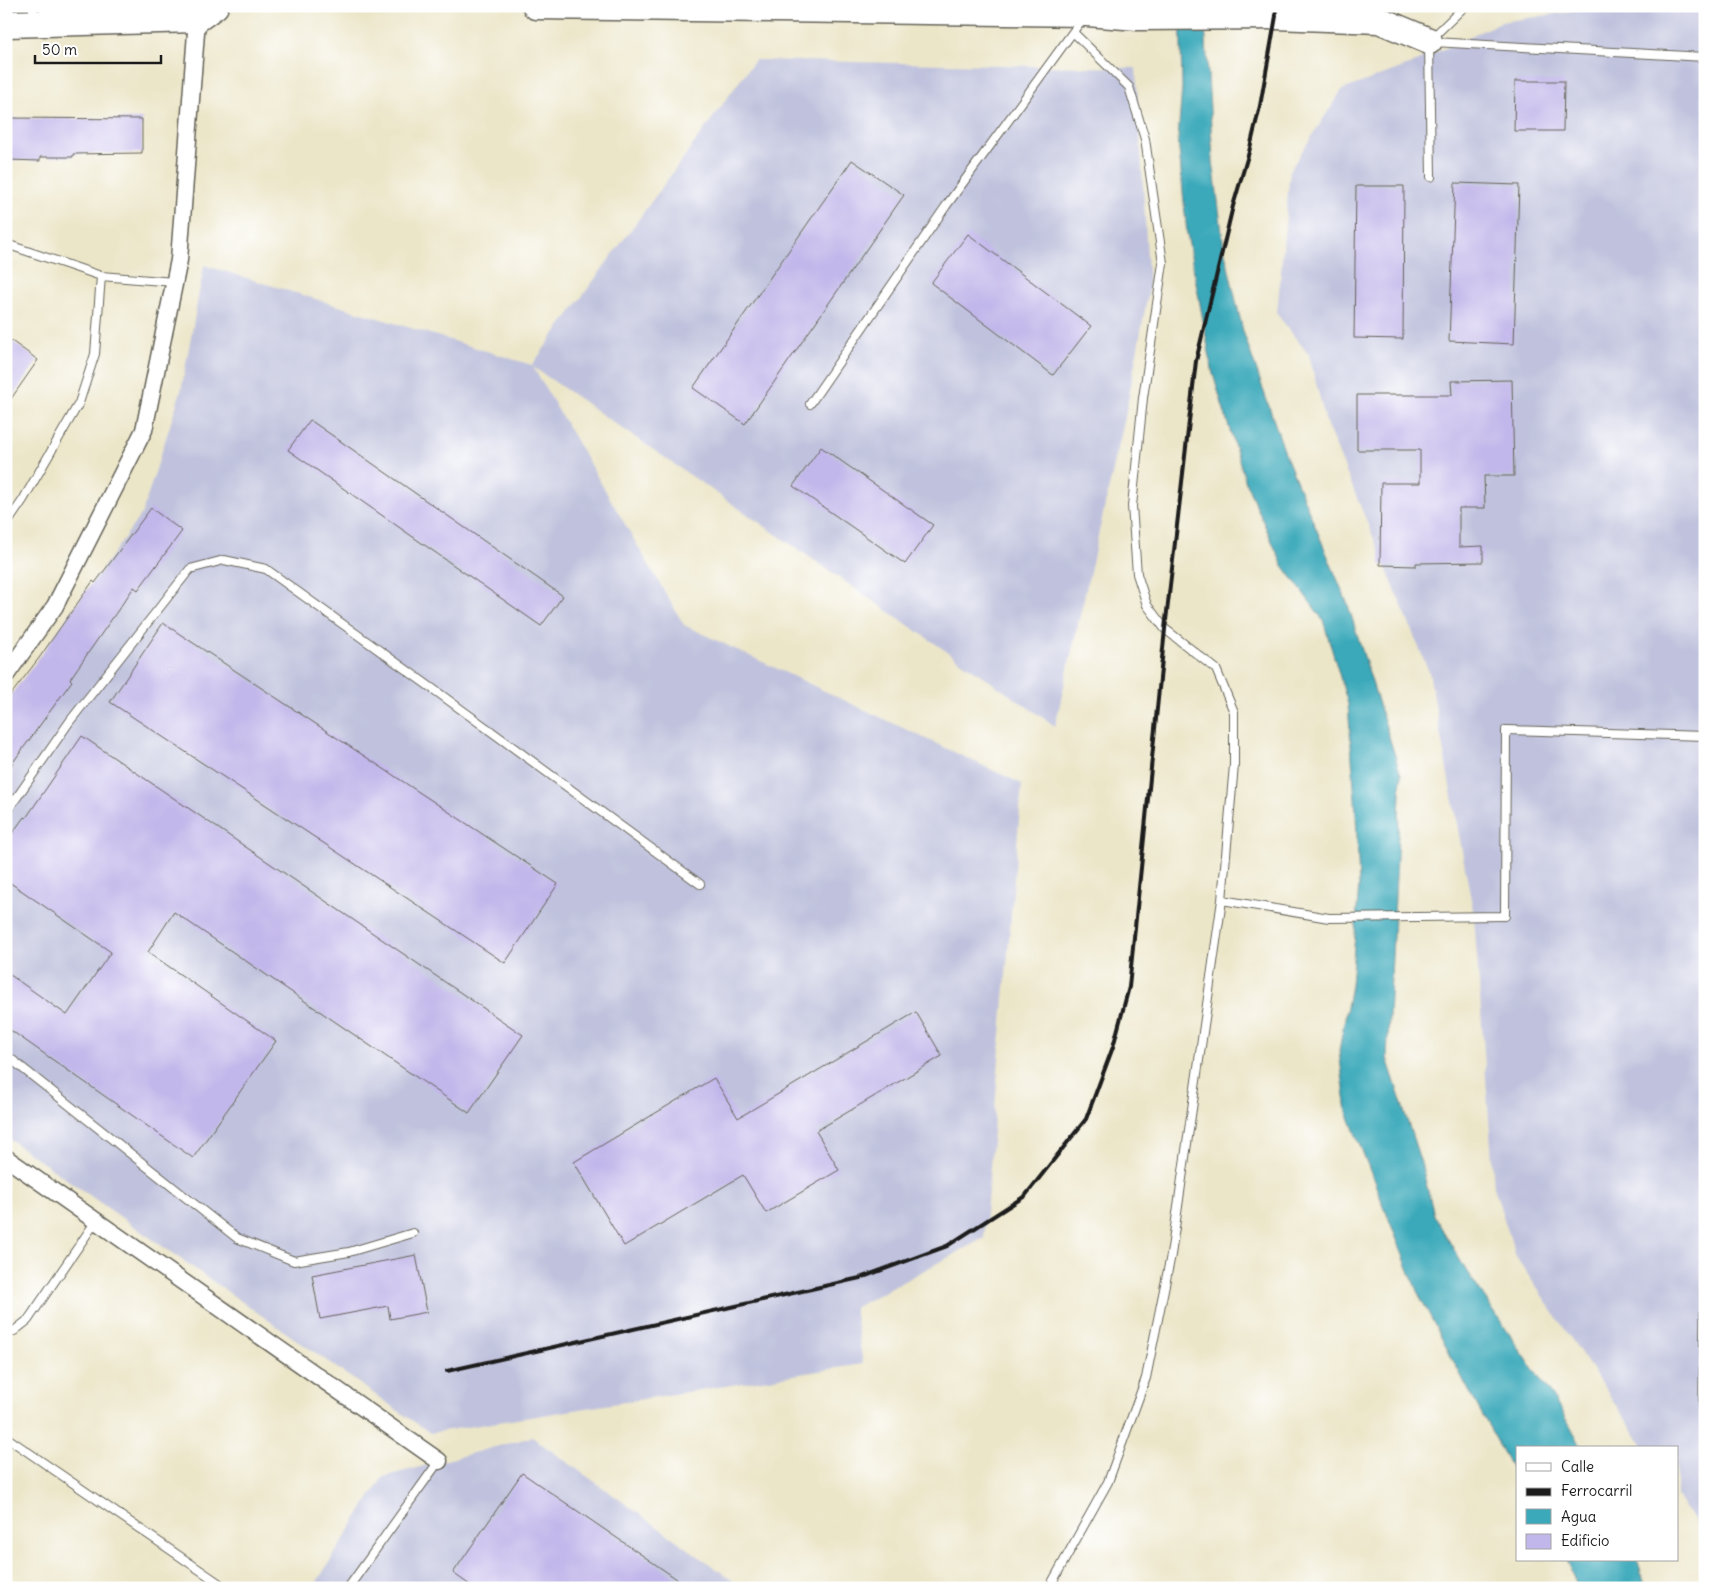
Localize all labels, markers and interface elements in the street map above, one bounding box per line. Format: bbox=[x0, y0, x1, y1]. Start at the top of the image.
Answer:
scale bar bbox=[35, 32, 161, 64]
text: 50 m bbox=[42, 40, 77, 59]
legend bbox=[1516, 1446, 1678, 1562]
text: Calle bbox=[1561, 1457, 1594, 1476]
text: Ferrocarril bbox=[1561, 1481, 1632, 1500]
text: Agua bbox=[1561, 1507, 1597, 1526]
text: Edificio bbox=[1561, 1531, 1609, 1550]

